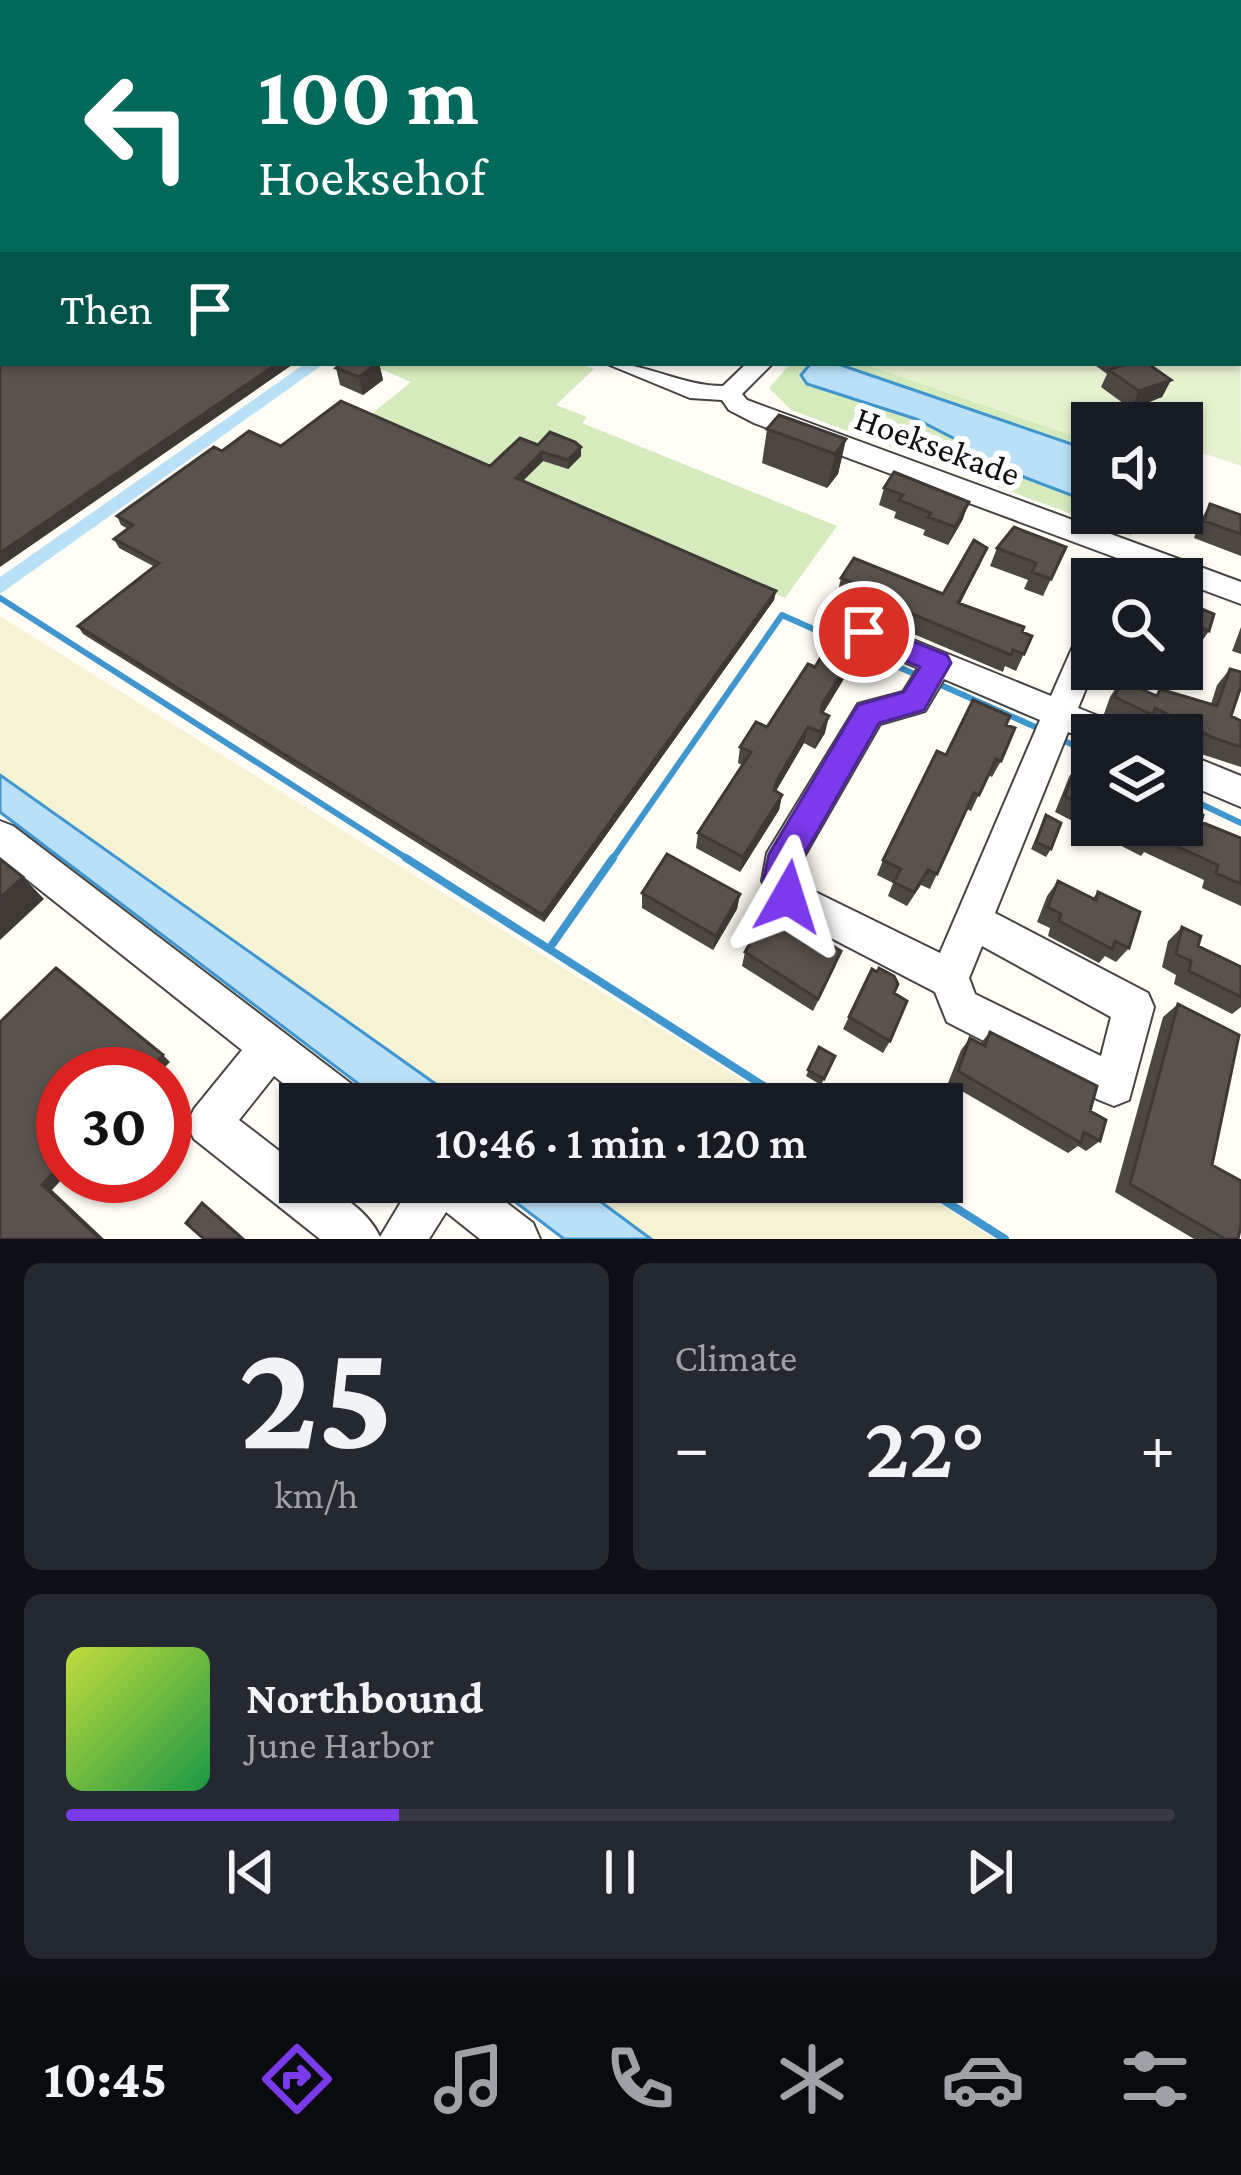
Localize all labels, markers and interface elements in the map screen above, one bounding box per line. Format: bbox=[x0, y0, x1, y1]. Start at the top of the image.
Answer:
icon: left bbox=[60, 48, 216, 204]
text: 100 m bbox=[258, 49, 479, 142]
text: Hoeksehof bbox=[258, 147, 486, 207]
icon: arrive bbox=[177, 276, 243, 342]
text: Then bbox=[60, 284, 153, 334]
street label: Hoeksekade bbox=[850, 398, 1026, 494]
map controls bbox=[1071, 402, 1203, 846]
button: sound bbox=[1071, 402, 1203, 534]
button: search bbox=[1071, 558, 1203, 690]
pin bbox=[813, 581, 915, 683]
icon: arrive bbox=[831, 599, 897, 665]
button: layers bbox=[1071, 714, 1203, 846]
position arrow bbox=[725, 834, 851, 960]
speed limit sign: 30 bbox=[36, 1047, 192, 1203]
text: 10:46 · 1 min · 120 m bbox=[435, 1118, 807, 1168]
text: 25 bbox=[238, 1308, 394, 1482]
text: Climate bbox=[675, 1336, 797, 1379]
text: 22° bbox=[865, 1396, 985, 1496]
text: − bbox=[675, 1410, 709, 1483]
text: + bbox=[1140, 1410, 1175, 1483]
text: km/h bbox=[274, 1473, 358, 1516]
text: Northbound bbox=[246, 1673, 484, 1723]
text: June Harbor bbox=[246, 1723, 434, 1766]
icon: previous bbox=[218, 1839, 284, 1905]
icon: pause bbox=[587, 1839, 653, 1905]
icon: next bbox=[957, 1839, 1023, 1905]
icon: directions bbox=[255, 2037, 339, 2121]
icon: music bbox=[427, 2037, 511, 2121]
icon: phone bbox=[598, 2037, 682, 2121]
icon: climate bbox=[770, 2037, 854, 2121]
icon: car bbox=[941, 2037, 1025, 2121]
icon: filters bbox=[1113, 2037, 1197, 2121]
text: 10:45 bbox=[44, 2049, 167, 2109]

